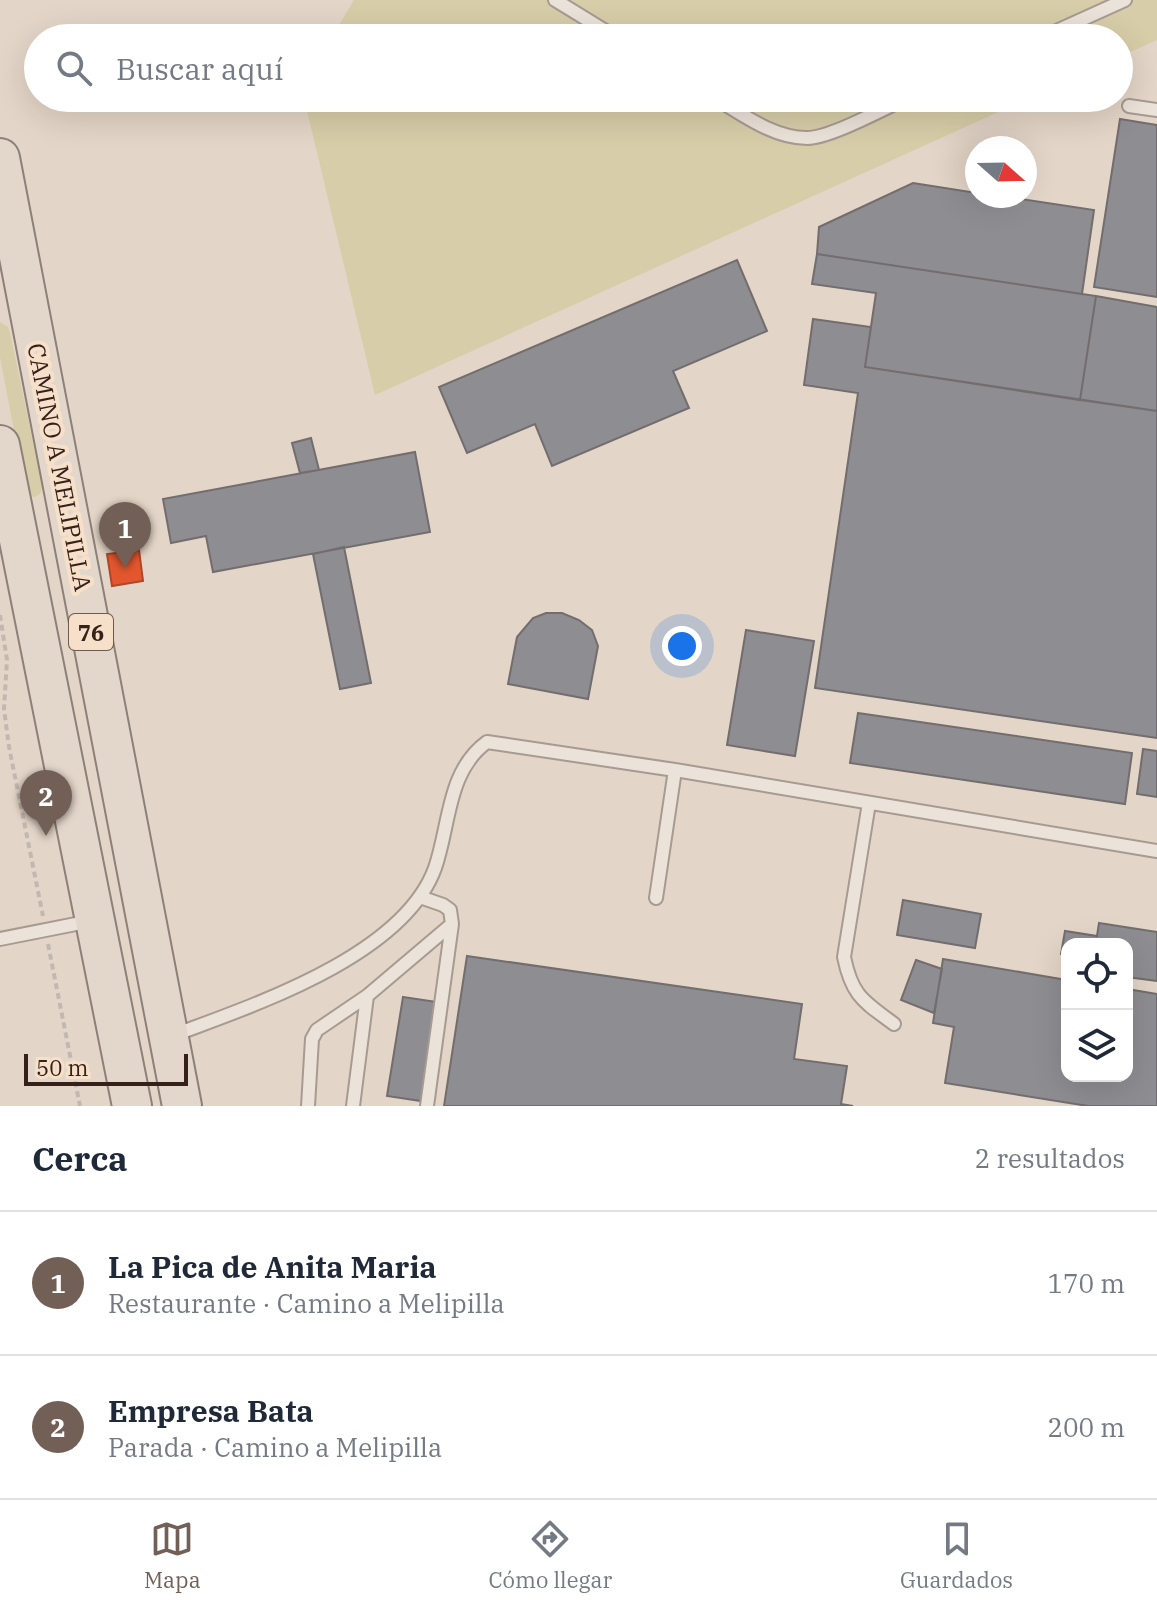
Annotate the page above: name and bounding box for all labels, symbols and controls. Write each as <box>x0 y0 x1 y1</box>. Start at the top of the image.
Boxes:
search box <box>24 24 1133 112</box>
icon: search <box>52 46 96 90</box>
text: Buscar aquí <box>116 49 283 88</box>
north arrow <box>965 136 1037 208</box>
street label: CAMINO A MELIPILLA <box>20 340 100 594</box>
pin: 1 <box>99 502 151 568</box>
road number: 76 <box>69 614 113 650</box>
your location <box>662 626 702 666</box>
pin: 2 <box>20 770 72 836</box>
map controls <box>1061 938 1133 1082</box>
button: locate <box>1061 938 1133 1010</box>
button: layers <box>1061 1010 1133 1082</box>
scale bar <box>24 1050 188 1086</box>
text: 50 m <box>36 1053 88 1082</box>
text: Cerca <box>32 1136 128 1180</box>
text: 2 resultados <box>975 1141 1125 1175</box>
text: La Pica de Anita Maria <box>108 1247 437 1286</box>
text: 1 <box>50 1266 66 1300</box>
text: 170 m <box>1047 1266 1125 1300</box>
text: Restaurante · Camino a Melipilla <box>108 1286 505 1320</box>
text: Empresa Bata <box>108 1391 314 1430</box>
text: 2 <box>50 1410 66 1444</box>
text: 200 m <box>1047 1410 1125 1444</box>
text: Parada · Camino a Melipilla <box>108 1430 442 1464</box>
tab: Mapa <box>144 1517 201 1594</box>
tab: Cómo llegar <box>489 1517 612 1594</box>
tab: Guardados <box>900 1517 1013 1594</box>

